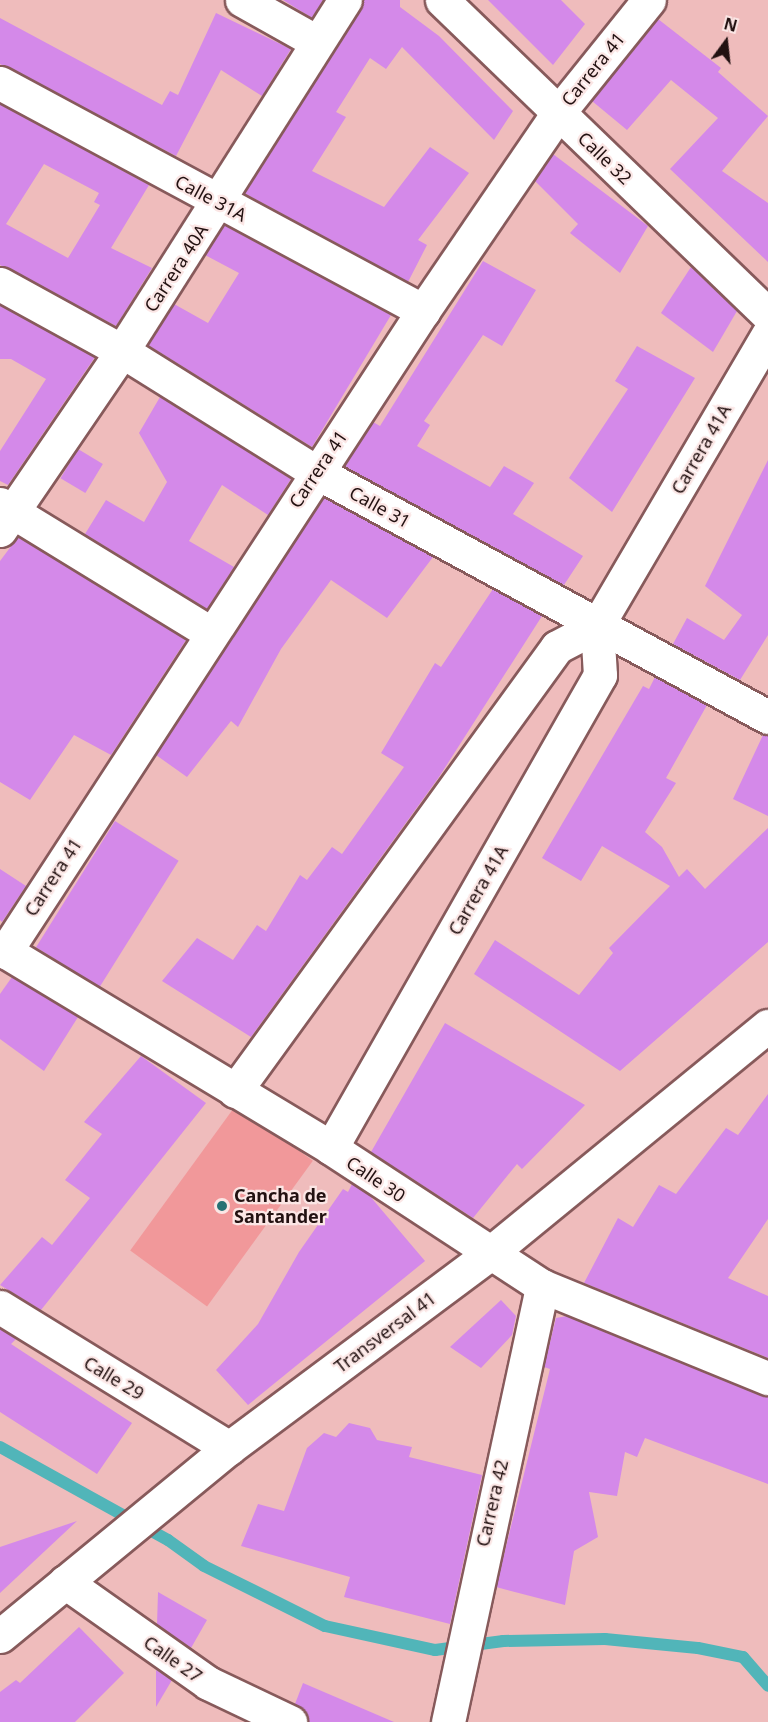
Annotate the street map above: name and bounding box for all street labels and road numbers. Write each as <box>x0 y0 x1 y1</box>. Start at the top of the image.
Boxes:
street label: Carrera 41 <box>557 28 629 110</box>
street label: Calle 32 <box>574 127 636 189</box>
street label: Calle 31A <box>172 170 250 226</box>
street label: Carrera 40A <box>140 220 212 316</box>
street label: Carrera 41A <box>667 400 735 498</box>
street label: Carrera 41 <box>284 426 352 512</box>
street label: Calle 31 <box>346 482 414 532</box>
street label: Carrera 41 <box>20 834 86 920</box>
street label: Carrera 41A <box>444 841 512 939</box>
street label: Calle 30 <box>343 1152 409 1206</box>
street label: Transversal 41 <box>330 1287 440 1377</box>
street label: Calle 29 <box>80 1352 148 1404</box>
street label: Carrera 42 <box>472 1457 512 1549</box>
street label: Calle 27 <box>140 1631 206 1687</box>

